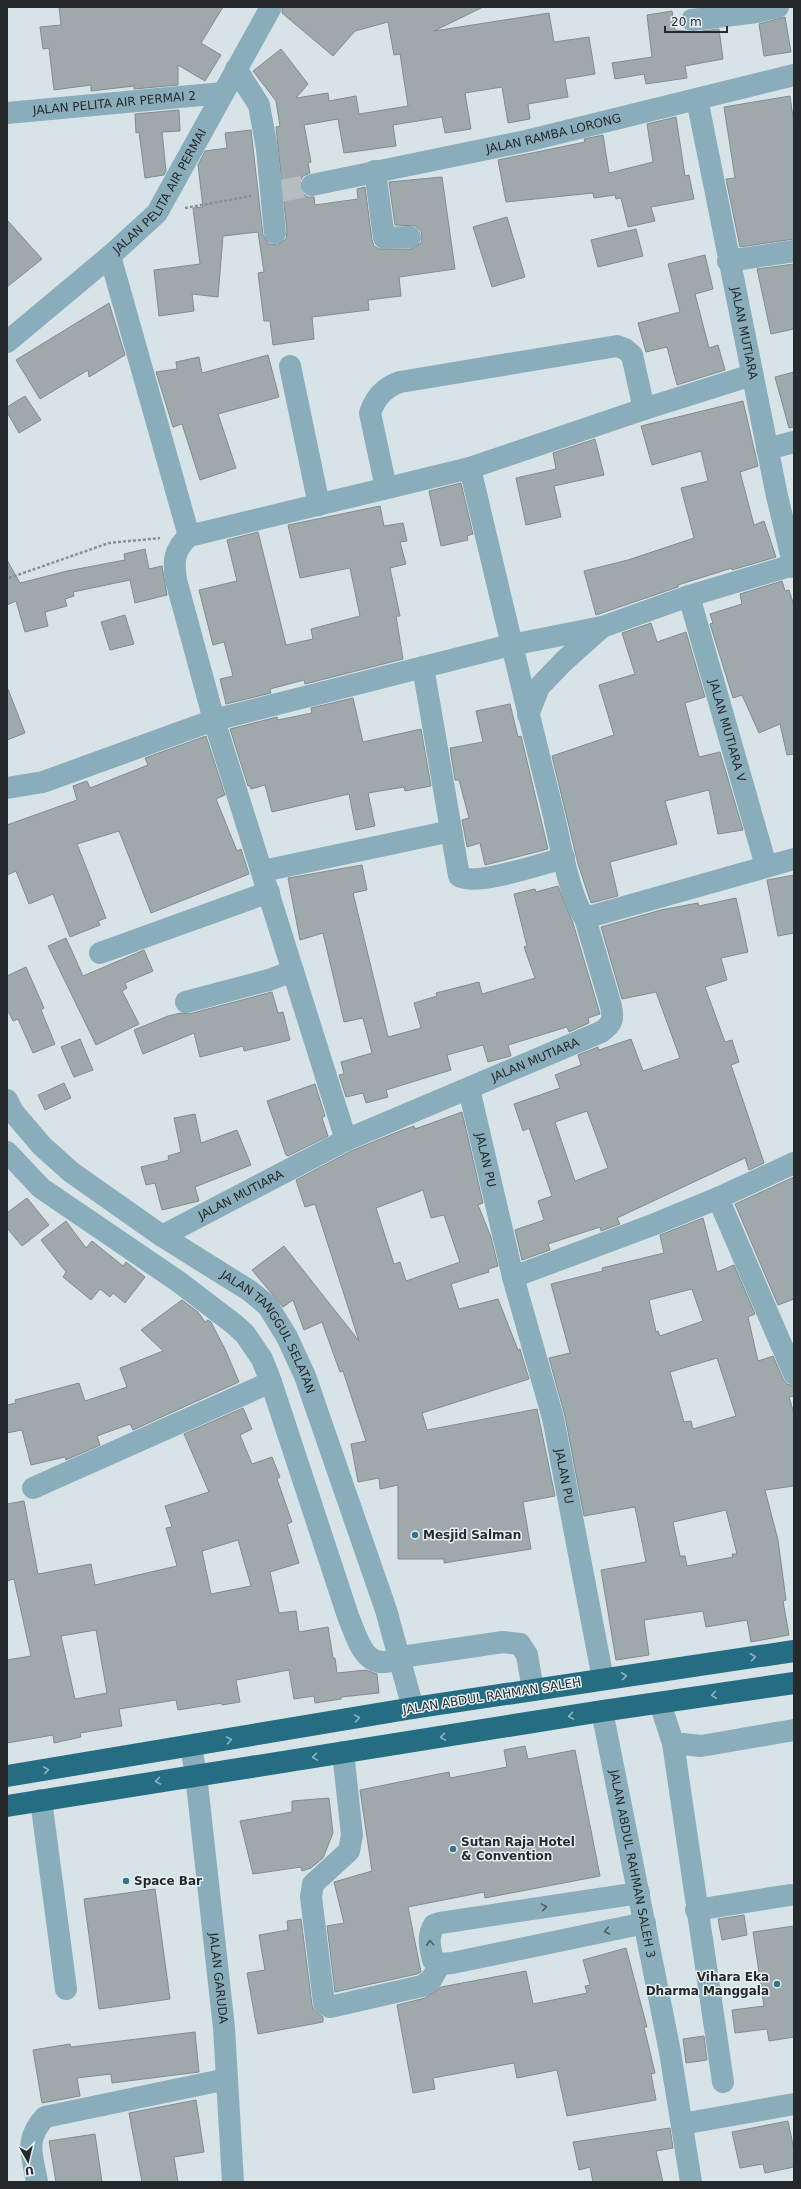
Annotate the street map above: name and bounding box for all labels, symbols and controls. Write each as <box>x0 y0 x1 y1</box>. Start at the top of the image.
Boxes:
scale bar <box>665 8 727 34</box>
text: 20 m <box>671 15 702 29</box>
street label: JALAN PELITA AIR PERMAI 2 <box>31 89 197 118</box>
street label: JALAN RAMBA LORONG <box>484 111 622 156</box>
street label: JALAN PELITA AIR PERMAI <box>109 126 209 257</box>
street label: JALAN MUTIARA <box>728 285 761 381</box>
street label: JALAN MUTIARA V <box>706 677 749 784</box>
street label: JALAN MUTIARA <box>488 1035 582 1085</box>
street label: JALAN PU <box>472 1130 499 1189</box>
street label: JALAN MUTIARA <box>195 1167 286 1223</box>
street label: JALAN TANGGUL SELATAN <box>217 1267 318 1396</box>
street label: JALAN PU <box>552 1447 576 1505</box>
place label: Mesjid Salman <box>423 1528 521 1542</box>
marker: Mesjid Salman <box>410 1530 420 1540</box>
one-way arrow <box>750 1653 756 1662</box>
one-way arrow <box>621 1672 627 1681</box>
street label: JALAN ABDUL RAHMAN SALEH <box>401 1675 582 1717</box>
one-way arrow <box>711 1690 717 1699</box>
one-way arrow <box>568 1711 575 1720</box>
one-way arrow <box>354 1714 361 1723</box>
one-way arrow <box>440 1732 446 1740</box>
one-way arrow <box>226 1736 233 1745</box>
one-way arrow <box>312 1752 318 1761</box>
one-way arrow <box>42 1766 49 1775</box>
street label: JALAN ABDUL RAHMAN SALEH 3 <box>607 1768 658 1959</box>
one-way arrow <box>155 1776 161 1785</box>
place label: Sutan Raja Hotel & Convention <box>461 1835 575 1863</box>
marker: Sutan Raja Hotel & Convention <box>448 1844 458 1854</box>
place label: Space Bar <box>134 1874 202 1888</box>
marker: Space Bar <box>121 1876 131 1886</box>
one-way arrow <box>541 1903 547 1912</box>
one-way arrow <box>604 1926 610 1934</box>
street label: JALAN GARUDA <box>206 1931 231 2025</box>
one-way arrow <box>426 1940 435 1946</box>
place label: Vihara Eka Dharma Manggala <box>646 1970 769 1998</box>
marker: Vihara Eka Dharma Manggala <box>772 1979 782 1989</box>
north arrow <box>8 2141 48 2181</box>
text: U <box>24 2163 35 2177</box>

